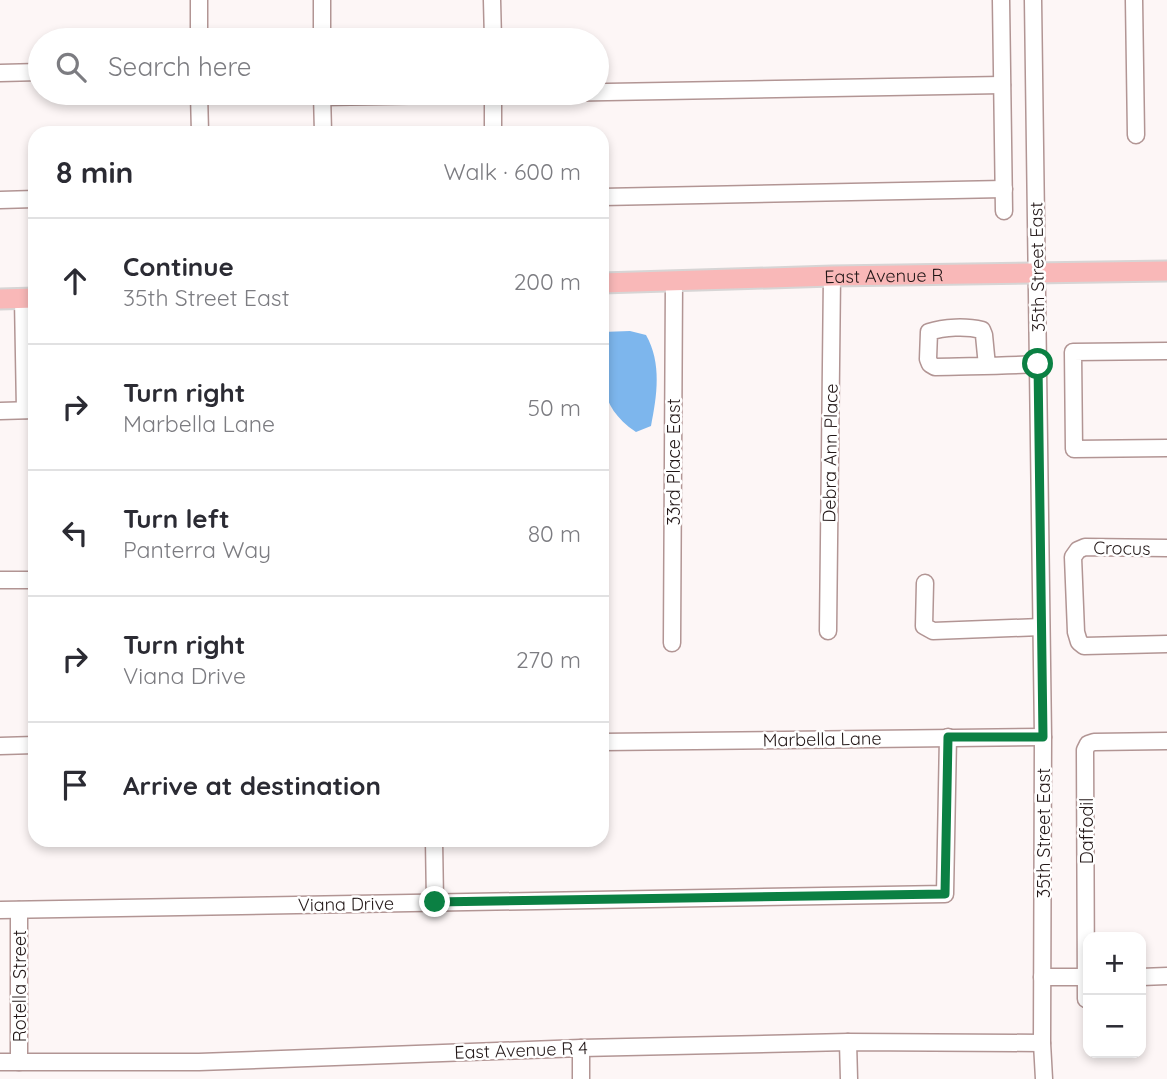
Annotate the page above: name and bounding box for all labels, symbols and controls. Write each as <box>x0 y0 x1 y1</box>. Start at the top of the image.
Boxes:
search box <box>28 28 609 105</box>
icon: search <box>52 48 90 86</box>
text: Search here <box>108 50 252 83</box>
text: 8 min <box>56 153 133 191</box>
text: Walk · 600 m <box>443 157 581 186</box>
street label: 35th Street East <box>1024 202 1050 332</box>
text: Continue <box>123 250 234 283</box>
icon: ahead <box>56 262 94 300</box>
street label: East Avenue R <box>824 263 944 288</box>
text: 200 m <box>514 267 581 296</box>
text: 35th Street East <box>123 283 289 312</box>
route start <box>1022 348 1053 379</box>
text: Turn right <box>123 376 245 409</box>
street label: Debra Ann Place <box>817 383 843 523</box>
icon: right <box>56 388 94 426</box>
text: 50 m <box>528 393 581 422</box>
street label: 33rd Place East <box>662 398 685 526</box>
text: Marbella Lane <box>123 409 275 438</box>
text: Turn left <box>123 502 230 535</box>
icon: left <box>56 514 94 552</box>
text: 80 m <box>528 519 581 548</box>
text: Panterra Way <box>123 535 271 564</box>
street label: Crocus <box>1093 536 1151 560</box>
text: Turn right <box>123 628 245 661</box>
icon: right <box>56 640 94 678</box>
text: 270 m <box>516 645 581 674</box>
text: Viana Drive <box>123 661 246 690</box>
street label: Marbella Lane <box>762 726 882 752</box>
icon: arrive <box>56 766 94 804</box>
street label: 35th Street East <box>1032 768 1055 898</box>
text: Arrive at destination <box>123 769 381 802</box>
street label: Daffodil <box>1075 798 1098 864</box>
route end <box>419 886 450 917</box>
street label: Viana Drive <box>298 892 394 916</box>
street label: Rotella Street <box>8 930 31 1042</box>
map controls <box>1083 932 1146 1058</box>
button: + <box>1083 932 1146 995</box>
button: − <box>1083 995 1146 1058</box>
street label: East Avenue R 4 <box>454 1036 588 1064</box>

